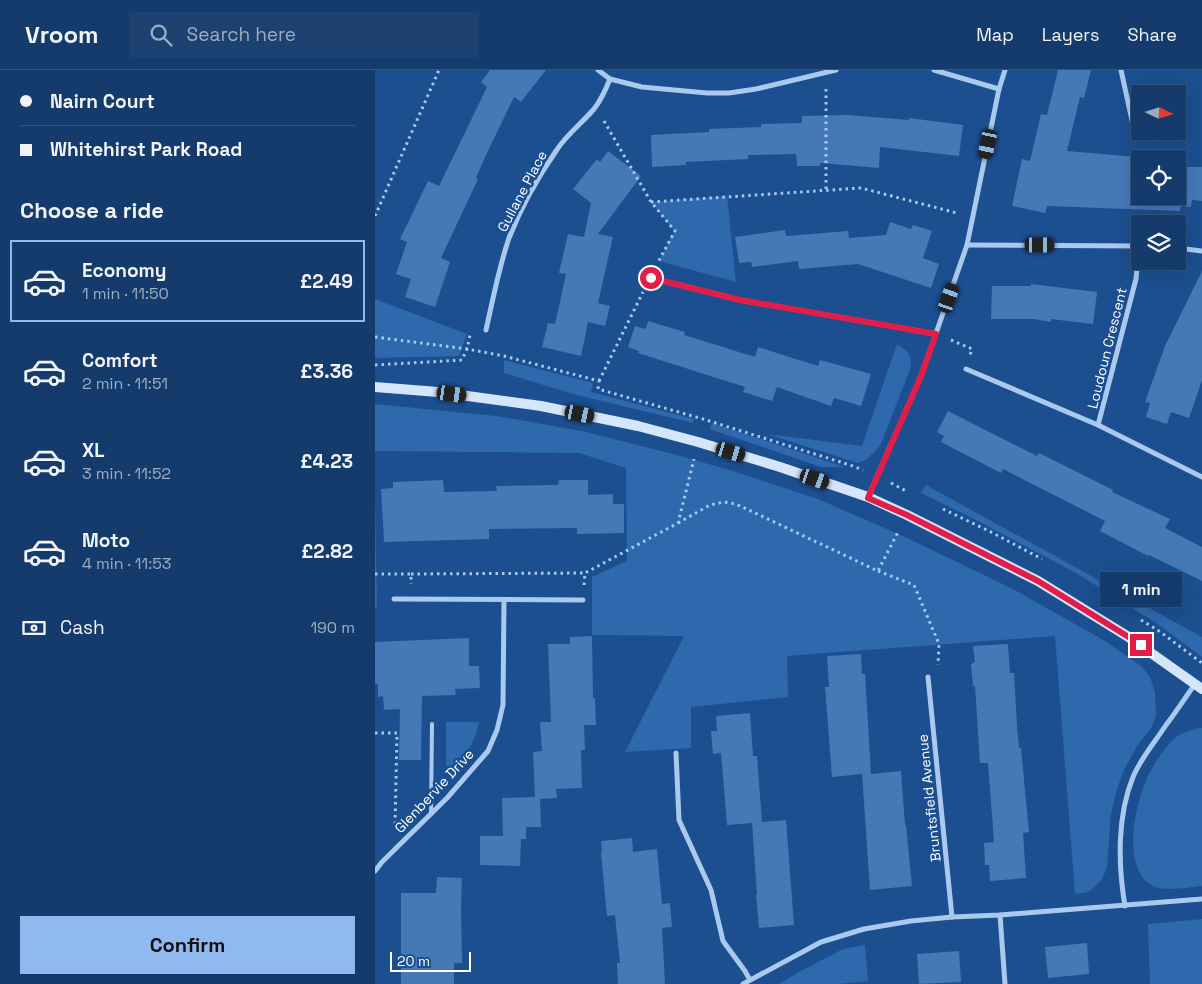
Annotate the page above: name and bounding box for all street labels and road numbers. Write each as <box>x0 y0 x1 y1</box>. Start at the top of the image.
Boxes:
street label: Gullane Place <box>493 147 551 235</box>
street label: Loudoun Crescent <box>1083 285 1131 411</box>
street label: Bruntsfield Avenue <box>913 733 945 863</box>
street label: Glenbervie Drive <box>390 745 478 837</box>

